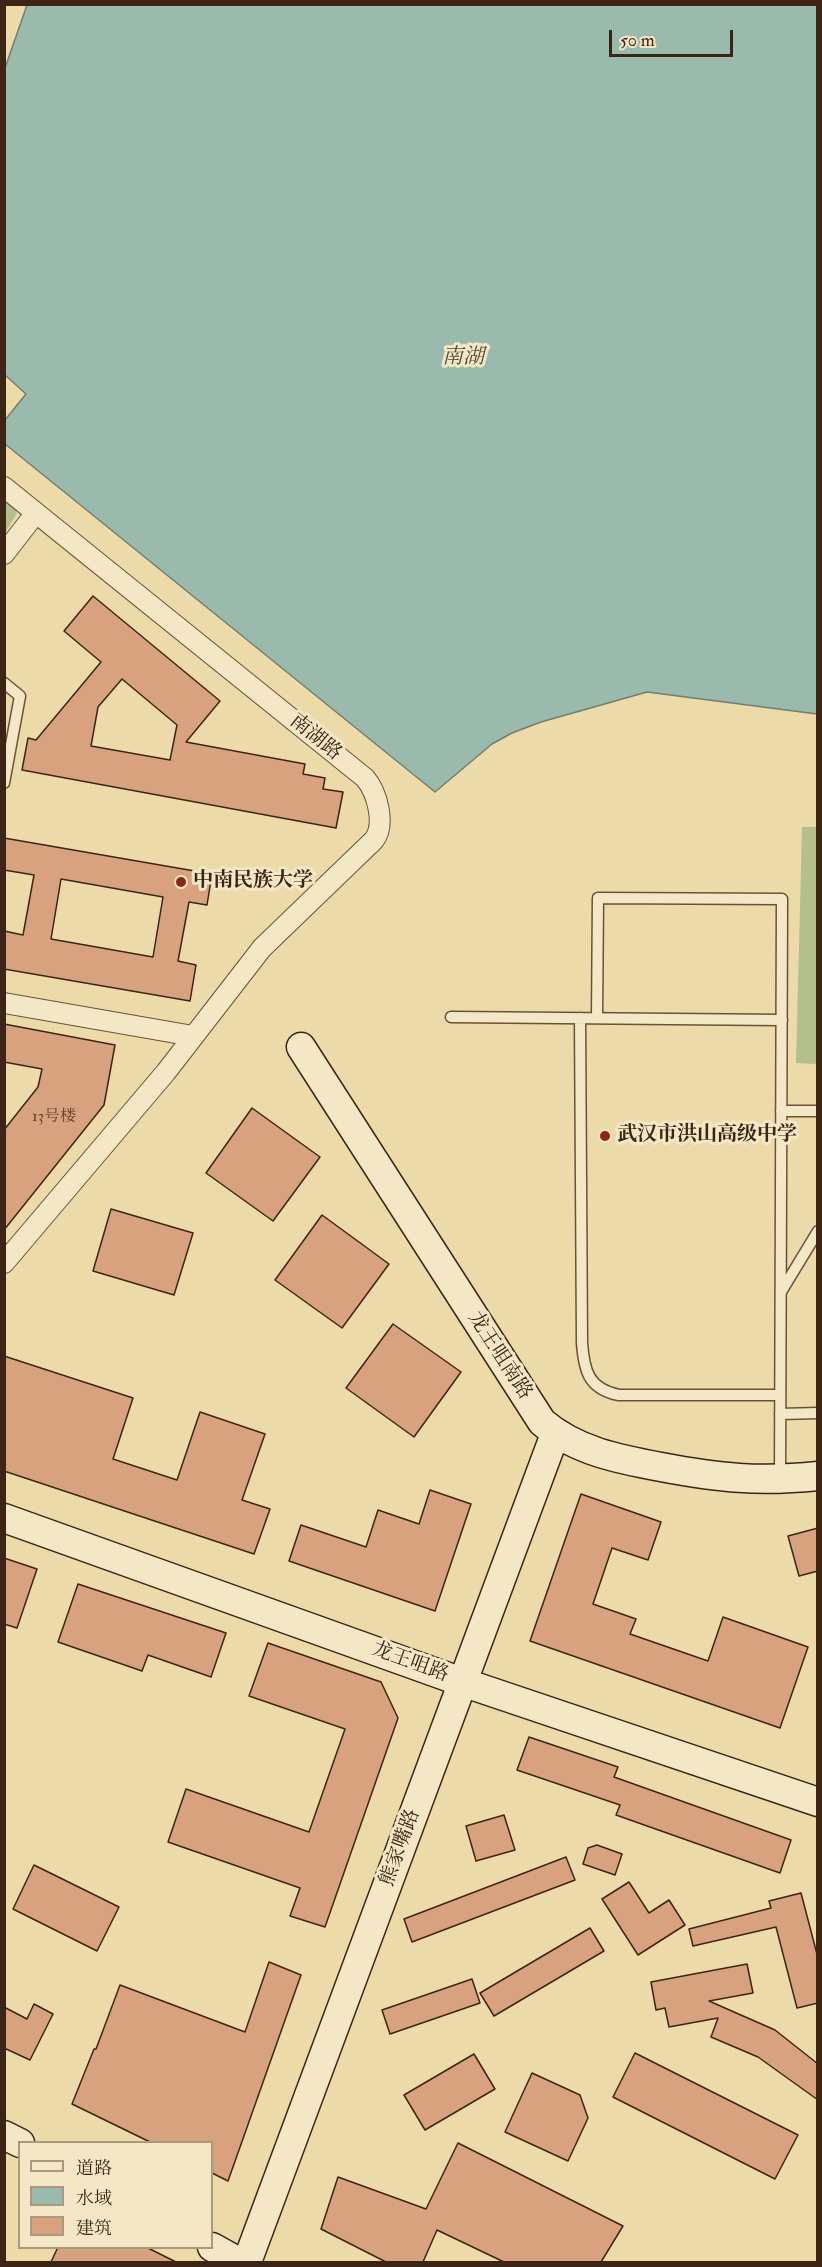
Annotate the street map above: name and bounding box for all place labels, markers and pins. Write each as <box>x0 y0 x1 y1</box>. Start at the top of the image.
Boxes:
place label: 中南民族大学 <box>193 870 313 894</box>
marker: 中南民族大学 <box>174 875 188 889</box>
place label: 武汉市洪山高级中学 <box>617 1124 797 1148</box>
marker: 武汉市洪山高级中学 <box>598 1129 612 1143</box>

